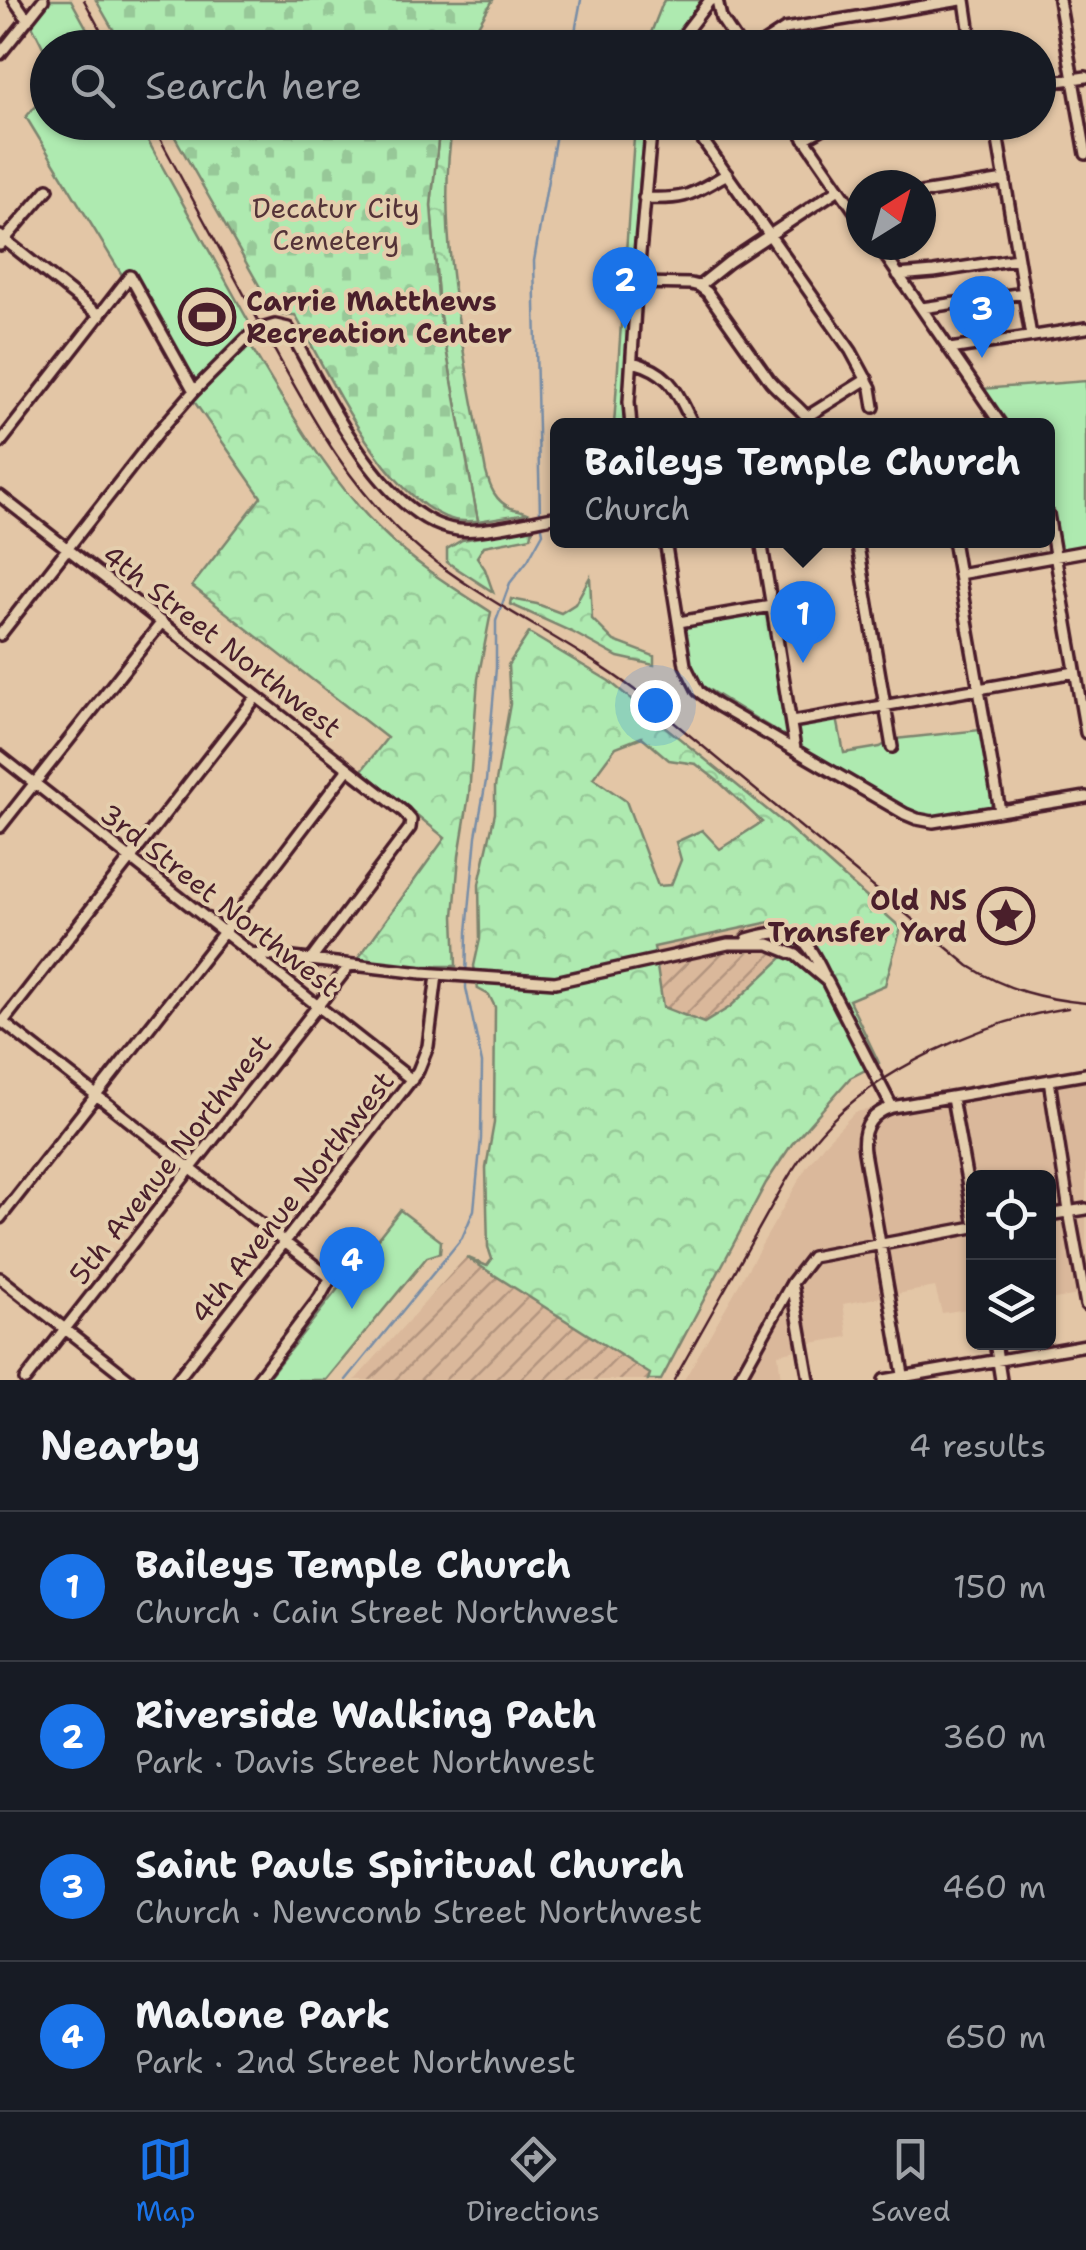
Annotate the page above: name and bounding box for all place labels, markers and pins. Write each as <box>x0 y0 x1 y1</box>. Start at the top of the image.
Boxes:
pin: 2 <box>592 246 658 329</box>
pin: 3 <box>950 276 1014 358</box>
place label: Carrie Matthews Recreation Center <box>246 282 512 352</box>
sports icon: Carrie Matthews Recreation Center <box>177 287 237 347</box>
pin: 1 <box>770 580 836 663</box>
place label: Old NS Transfer Yard <box>768 881 967 951</box>
place icon: Old NS Transfer Yard <box>976 886 1036 946</box>
pin: 4 <box>320 1226 384 1309</box>

